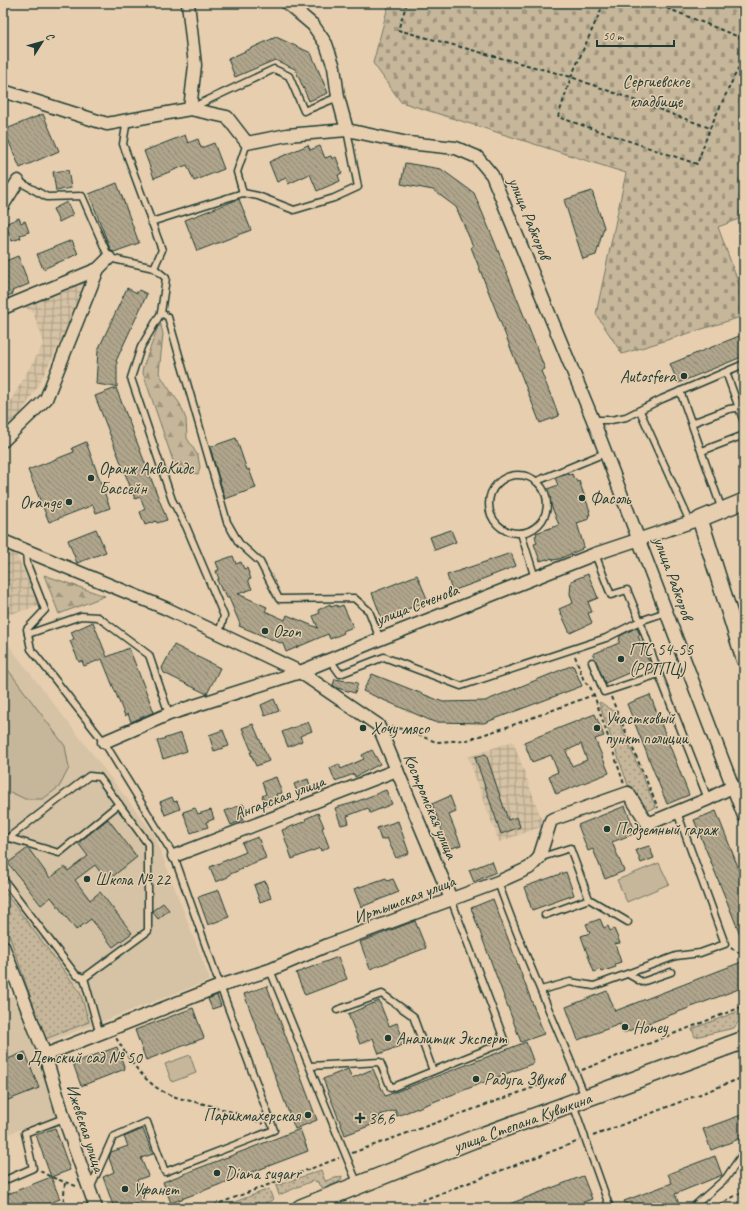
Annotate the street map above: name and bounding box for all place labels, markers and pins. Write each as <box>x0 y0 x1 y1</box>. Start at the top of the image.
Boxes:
place label: Autosfera <box>620 366 678 387</box>
marker: Autosfera <box>679 371 689 381</box>
place label: Оранж АкваКидс Бассейн <box>99 458 195 499</box>
marker: Оранж АкваКидс Бассейн <box>86 473 96 483</box>
place label: Фасоль <box>590 488 632 509</box>
place label: Orange <box>20 492 62 513</box>
marker: Фасоль <box>577 493 587 503</box>
marker: Orange <box>64 497 74 507</box>
place label: Ozon <box>273 621 301 642</box>
marker: Ozon <box>260 626 270 636</box>
place label: ГТС 54-55 (РРТПЦ) <box>629 639 694 680</box>
marker: ГТС 54-55 (РРТПЦ) <box>616 654 626 664</box>
place label: Участковый пункт полиции <box>605 708 689 749</box>
place label: Хочу мясо <box>371 718 430 739</box>
marker: Хочу мясо <box>358 723 368 733</box>
marker: Участковый пункт полиции <box>592 723 602 733</box>
place label: Подземный гараж <box>615 819 719 841</box>
marker: Подземный гараж <box>602 824 612 834</box>
place label: Школа № 22 <box>95 869 171 890</box>
marker: Школа № 22 <box>82 874 92 884</box>
place label: Honey <box>633 1017 669 1038</box>
marker: Honey <box>620 1022 630 1032</box>
place label: Аналитик Эксперт <box>396 1028 507 1049</box>
marker: Аналитик Эксперт <box>383 1033 393 1043</box>
place label: Детский сад № 50 <box>28 1047 143 1068</box>
marker: Детский сад № 50 <box>15 1052 25 1062</box>
place label: Радуга Звуков <box>484 1069 567 1090</box>
marker: Радуга Звуков <box>471 1074 481 1084</box>
place label: Парикмахерская <box>203 1105 301 1126</box>
place label: 36,6 <box>368 1108 396 1129</box>
marker: Парикмахерская <box>303 1110 313 1120</box>
marker: 36,6 <box>355 1113 365 1123</box>
place label: Diana sugarr <box>225 1163 303 1184</box>
marker: Diana sugarr <box>212 1168 222 1178</box>
place label: Уфанет <box>133 1179 180 1200</box>
marker: Уфанет <box>120 1184 130 1194</box>

